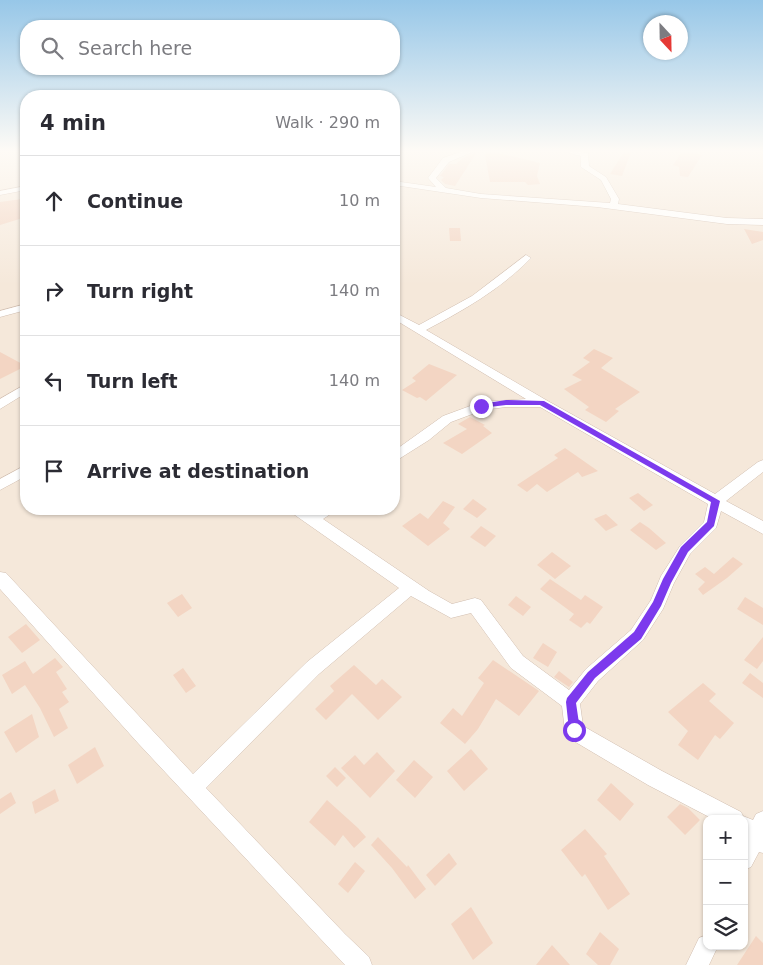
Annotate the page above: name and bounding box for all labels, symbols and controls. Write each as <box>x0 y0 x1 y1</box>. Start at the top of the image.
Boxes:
north arrow <box>643 15 688 60</box>
search box <box>20 20 400 75</box>
icon: search <box>38 34 66 62</box>
text: Search here <box>78 37 192 59</box>
text: 4 min <box>40 111 106 135</box>
text: Walk · 290 m <box>275 113 380 132</box>
icon: ahead <box>40 187 68 215</box>
text: Continue <box>87 190 183 212</box>
text: 10 m <box>339 191 380 210</box>
icon: right <box>40 277 68 305</box>
text: Turn right <box>87 280 193 302</box>
text: 140 m <box>329 281 380 300</box>
icon: left <box>40 367 68 395</box>
text: Turn left <box>87 370 178 392</box>
text: 140 m <box>329 371 380 390</box>
route end <box>470 395 493 418</box>
icon: arrive <box>40 457 68 485</box>
text: Arrive at destination <box>87 460 309 482</box>
route start <box>563 719 586 742</box>
map controls <box>703 815 748 950</box>
button: + <box>703 815 748 860</box>
button: − <box>703 860 748 905</box>
button: layers <box>703 905 748 950</box>

